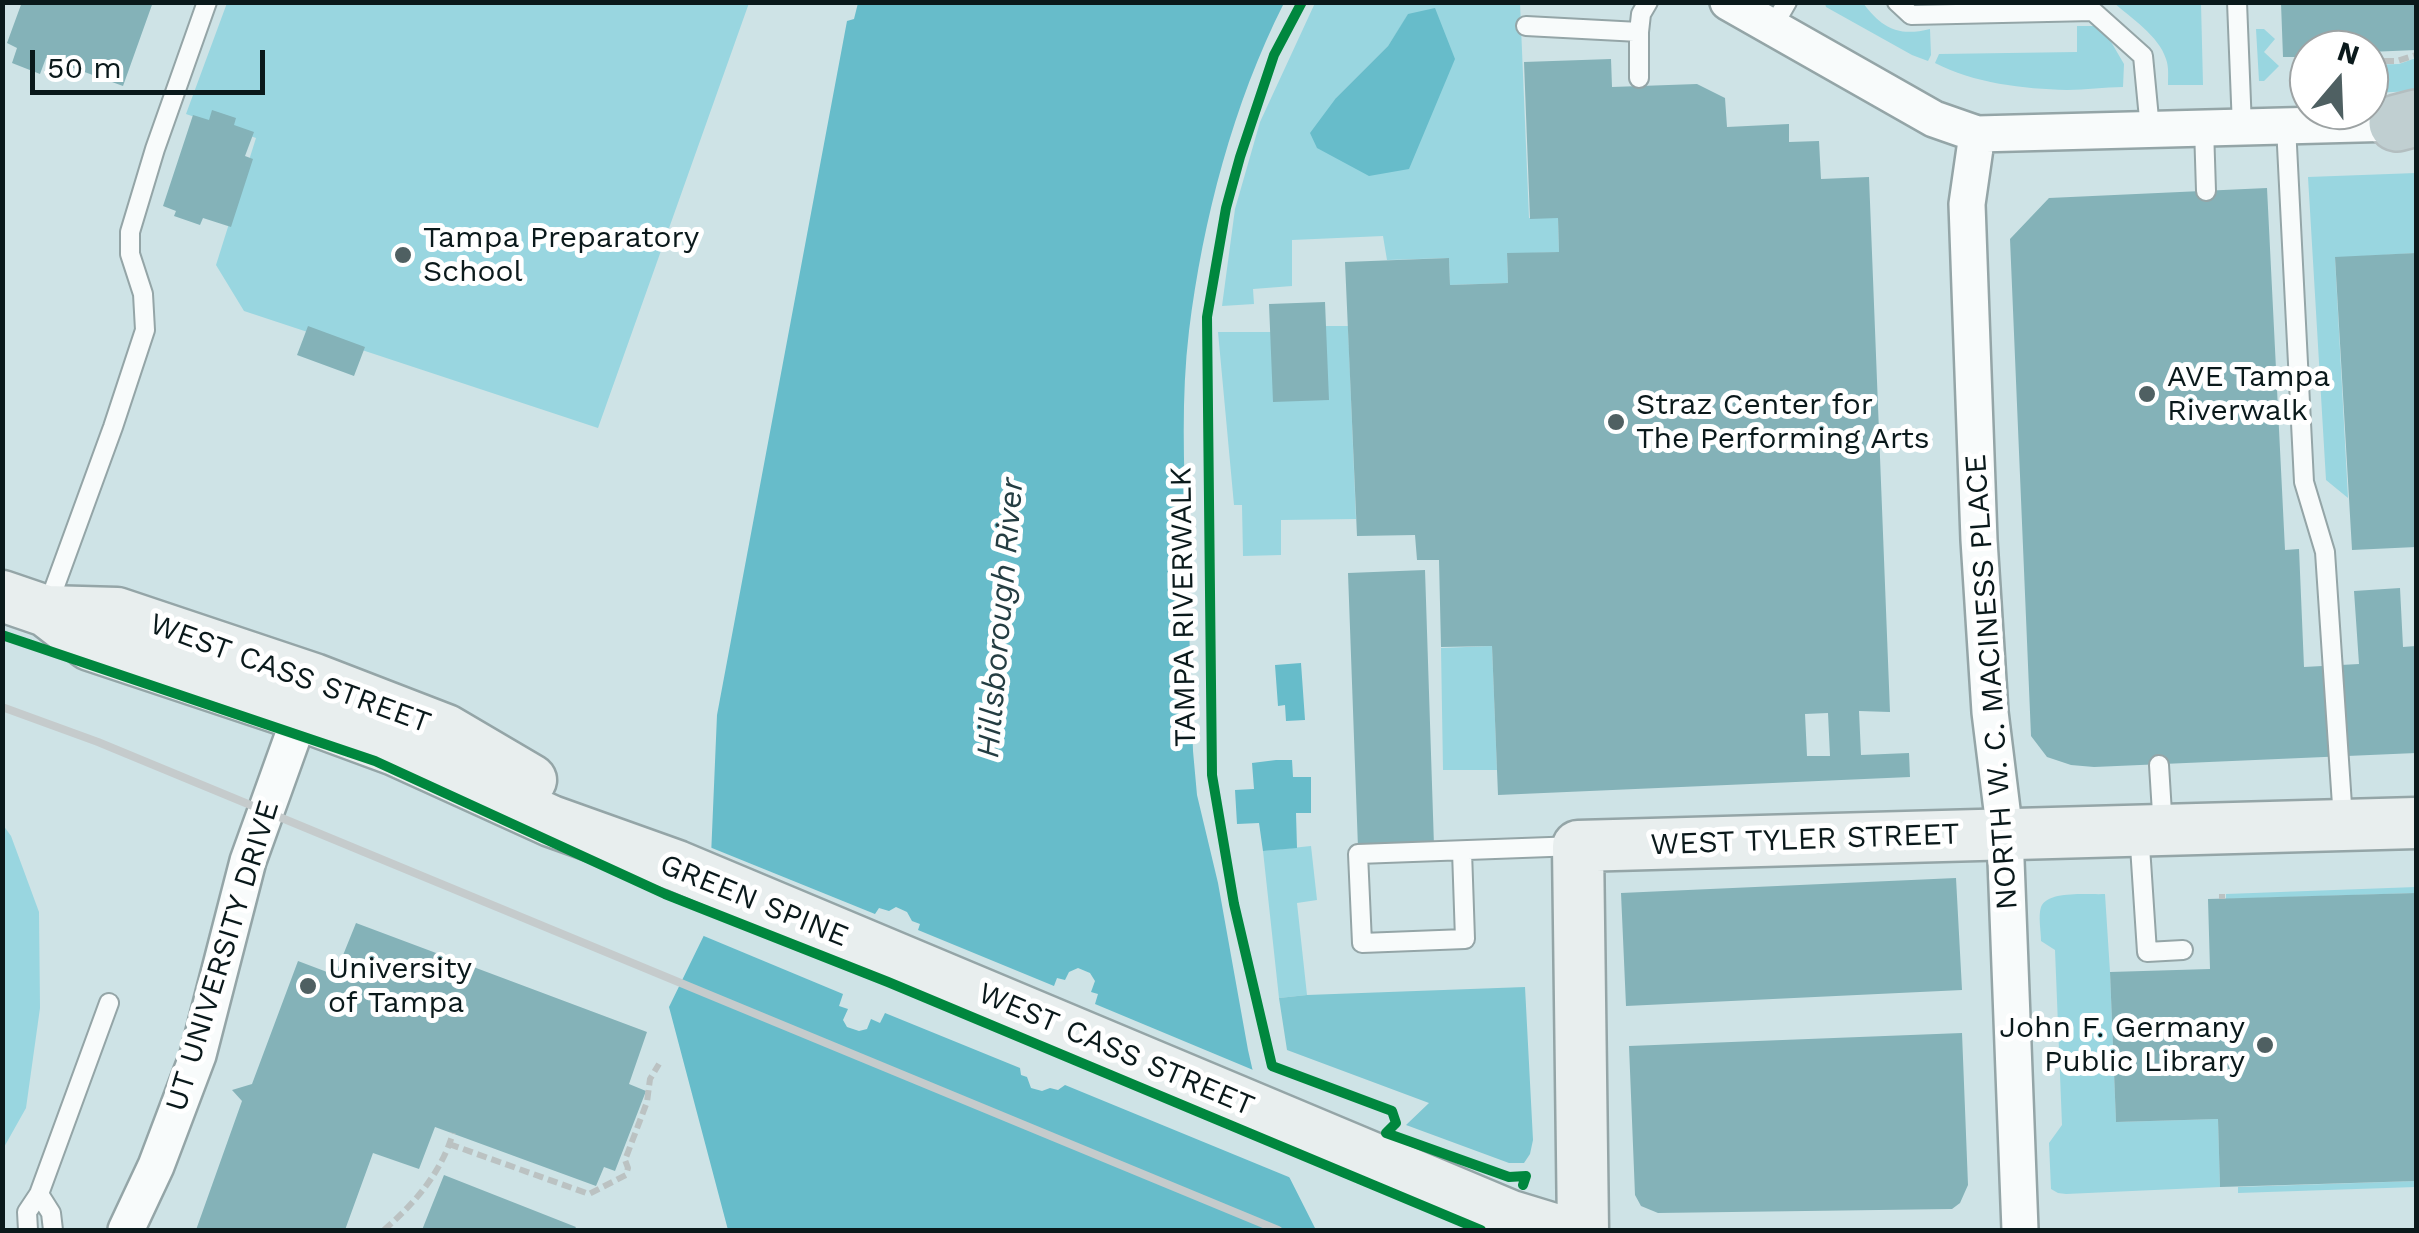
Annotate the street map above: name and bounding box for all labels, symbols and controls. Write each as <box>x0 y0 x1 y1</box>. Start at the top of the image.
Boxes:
scale bar <box>35 30 270 92</box>
north arrow <box>2289 30 2389 130</box>
text: N <box>2333 34 2363 72</box>
text: 50 m <box>47 50 122 85</box>
place label: Tampa Preparatory School <box>423 220 699 290</box>
marker: Tampa Preparatory School <box>392 244 414 266</box>
place label: AVE Tampa Riverwalk <box>2167 359 2330 430</box>
marker: AVE Tampa Riverwalk <box>2136 383 2158 405</box>
place label: Straz Center for The Performing Arts <box>1636 387 1930 458</box>
marker: Straz Center for The Performing Arts <box>1605 411 1627 433</box>
street label: NORTH W. C. MACINESS PLACE <box>1958 453 2026 911</box>
street label: TAMPA RIVERWALK <box>1164 467 1204 747</box>
water label: Hillsborough River <box>970 476 1032 760</box>
street label: WEST CASS STREET <box>145 606 435 742</box>
street label: UT UNIVERSITY DRIVE <box>159 796 287 1116</box>
street label: WEST TYLER STREET <box>1650 817 1960 863</box>
street label: GREEN SPINE <box>655 847 853 955</box>
place label: University of Tampa <box>328 951 472 1022</box>
marker: University of Tampa <box>297 975 319 997</box>
street label: WEST CASS STREET <box>973 976 1259 1124</box>
place label: John F. Germany Public Library <box>1999 1010 2245 1080</box>
marker: John F. Germany Public Library <box>2254 1034 2276 1056</box>

